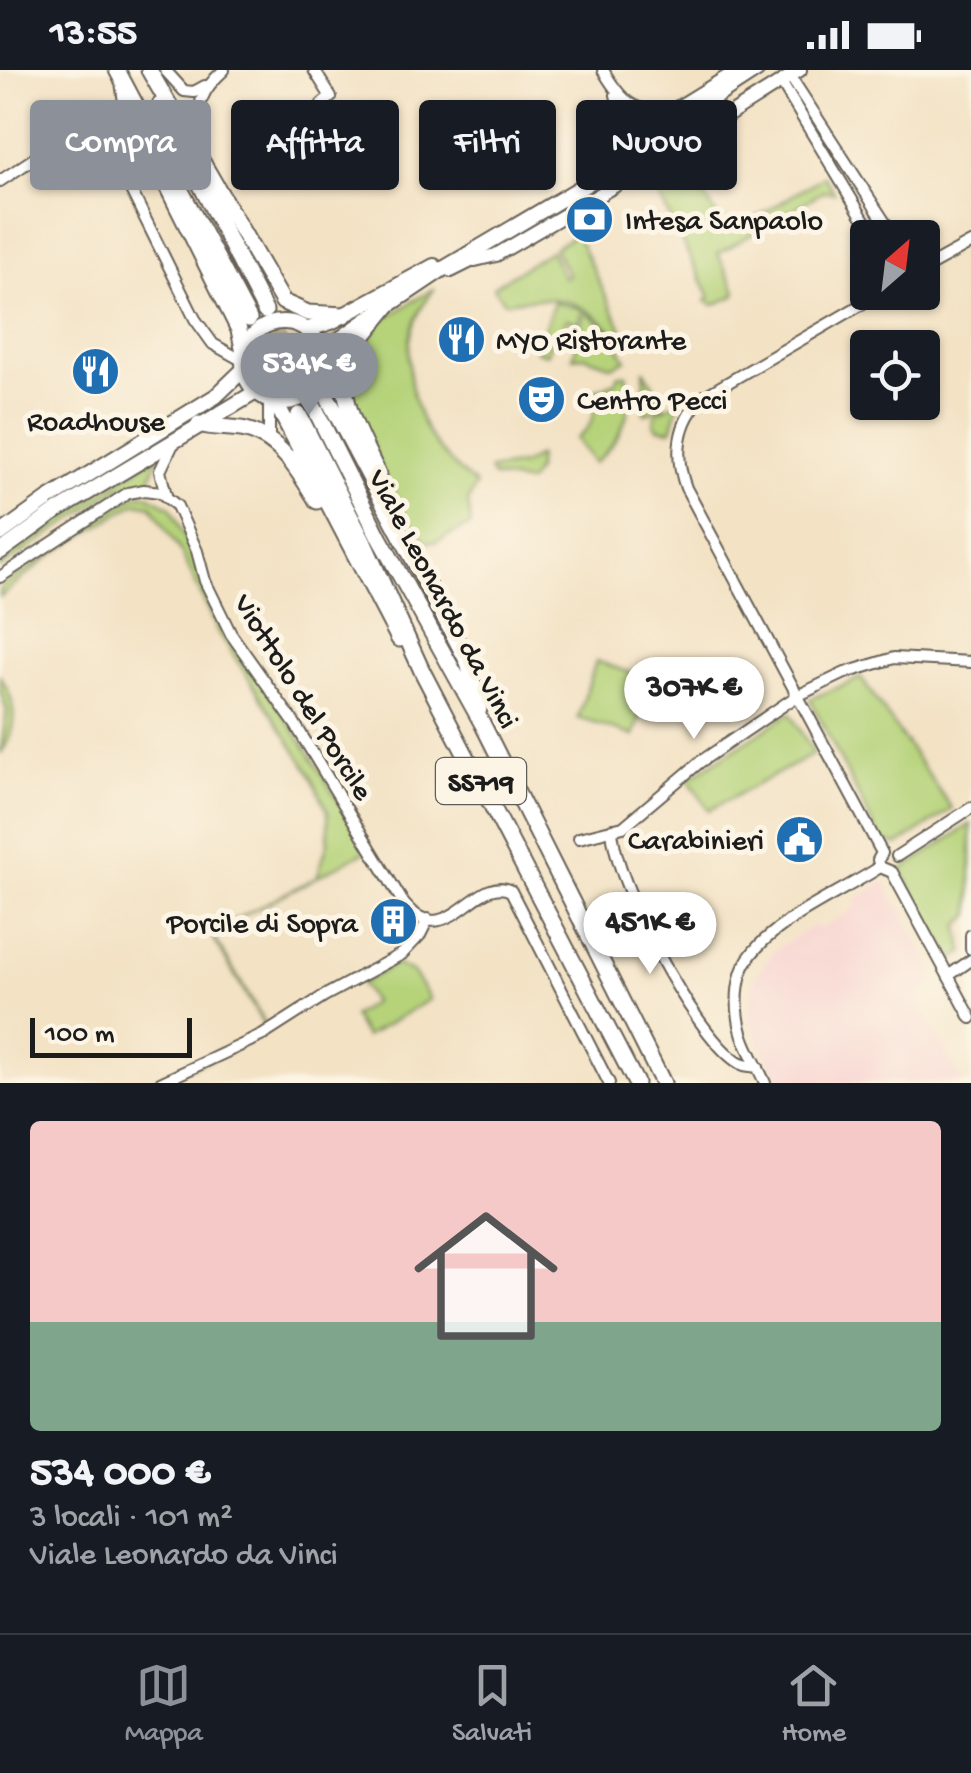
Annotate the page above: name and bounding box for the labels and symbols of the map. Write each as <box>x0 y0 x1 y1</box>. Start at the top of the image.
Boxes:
bank icon: Intesa Sanpaolo <box>564 193 616 245</box>
place label: Intesa Sanpaolo <box>625 206 823 241</box>
north arrow <box>850 220 940 310</box>
restaurant icon: MYO Ristorante <box>435 313 487 365</box>
place label: MYO Ristorante <box>496 326 687 361</box>
pin: 534K € <box>228 333 390 418</box>
restaurant icon: Roadhouse <box>70 345 122 397</box>
theatre icon: Centro Pecci <box>516 373 568 425</box>
place label: Centro Pecci <box>577 386 727 421</box>
place label: Roadhouse <box>27 407 165 442</box>
street label: Viale Leonardo da Vinci <box>357 464 524 736</box>
street label: Viottolo del Porcile <box>223 588 379 808</box>
pin: 307K € <box>613 657 775 742</box>
road number: SS719 <box>436 758 526 804</box>
public building icon: Carabinieri <box>773 813 825 865</box>
place label: Carabinieri <box>628 826 764 861</box>
pin: 451K € <box>569 892 731 977</box>
building icon: Porcile di Sopra <box>367 896 419 948</box>
place label: Porcile di Sopra <box>166 909 359 944</box>
scale bar <box>30 1013 192 1058</box>

